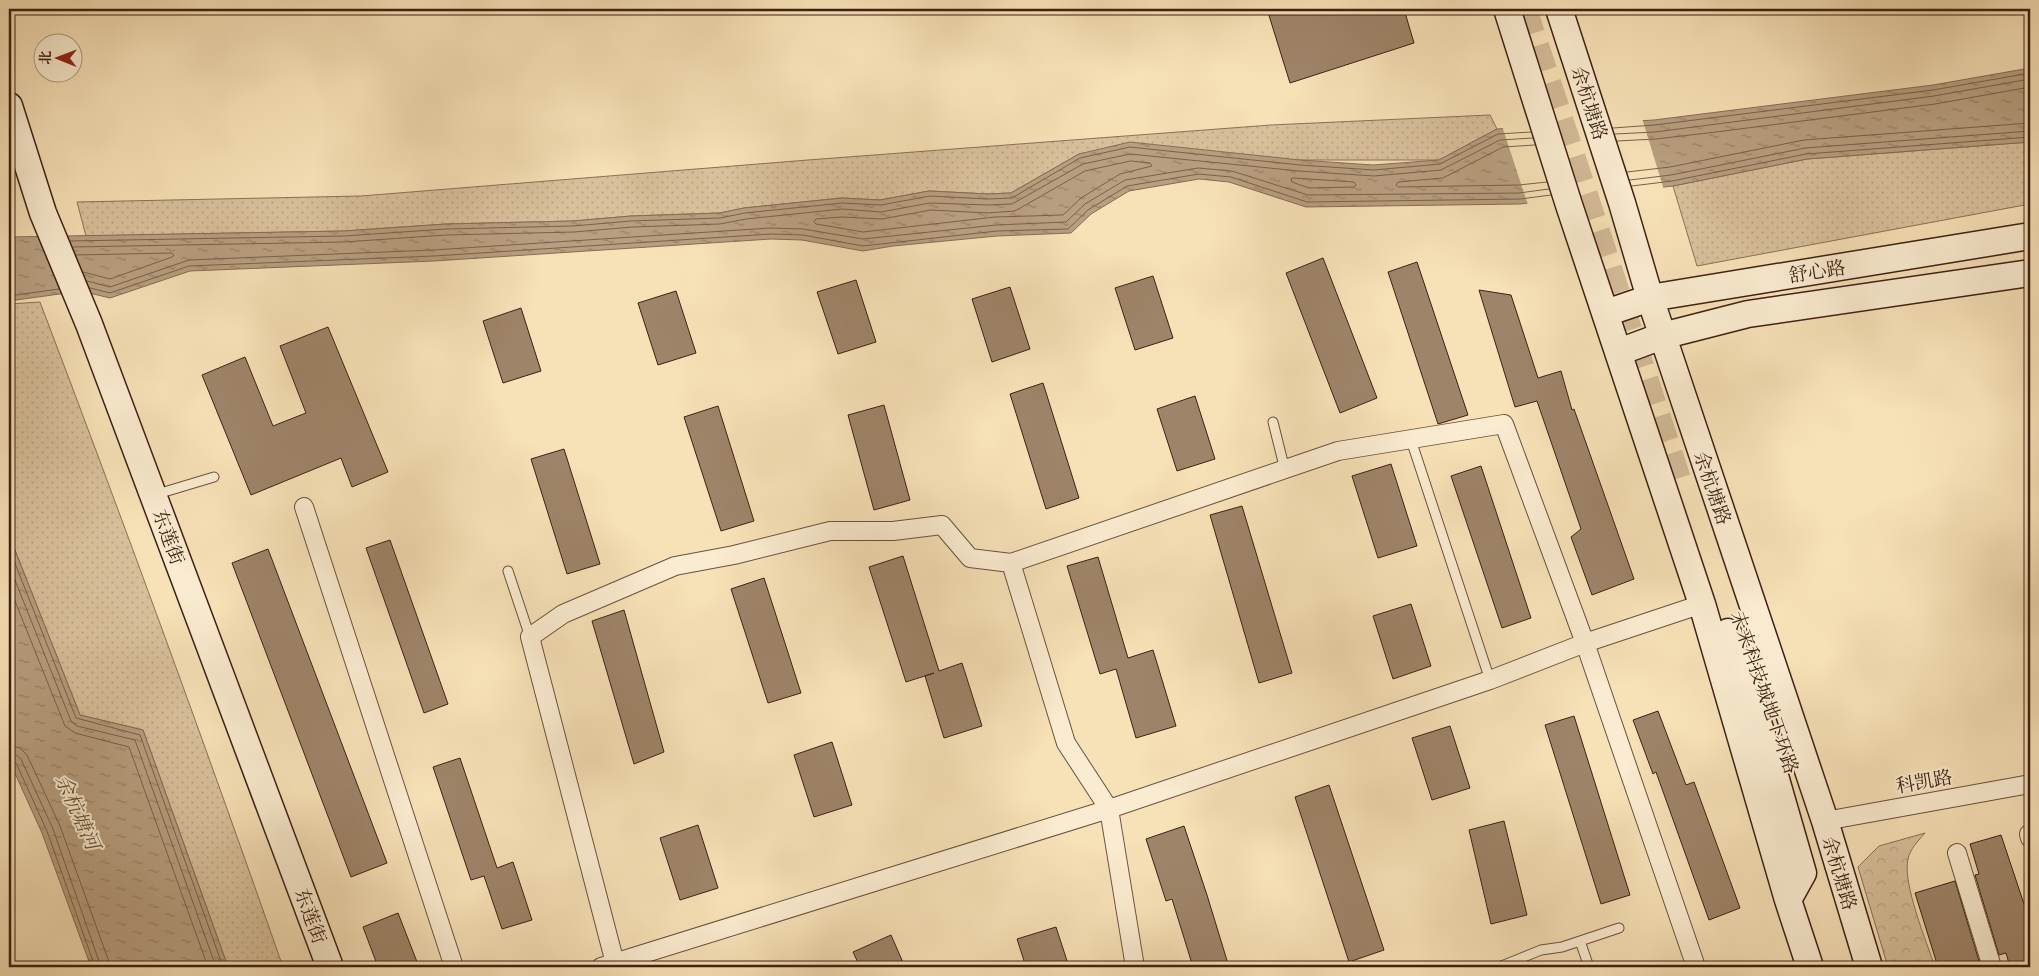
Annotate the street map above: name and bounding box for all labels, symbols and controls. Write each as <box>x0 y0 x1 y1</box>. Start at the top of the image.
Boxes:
north arrow <box>32 32 82 82</box>
text: 北 <box>36 51 54 65</box>
street label: 余杭塘路 <box>1566 63 1613 143</box>
street label: 舒心路 <box>1787 255 1847 288</box>
street label: 余杭塘路 <box>1688 448 1737 528</box>
street label: 东莲街 <box>147 506 190 568</box>
street label: 未来科技城地下环路 <box>1725 607 1804 777</box>
street label: 科凯路 <box>1894 764 1954 799</box>
water label: 余杭塘河 <box>50 770 107 857</box>
street label: 余杭塘路 <box>1816 833 1863 913</box>
street label: 东莲街 <box>289 885 332 947</box>

